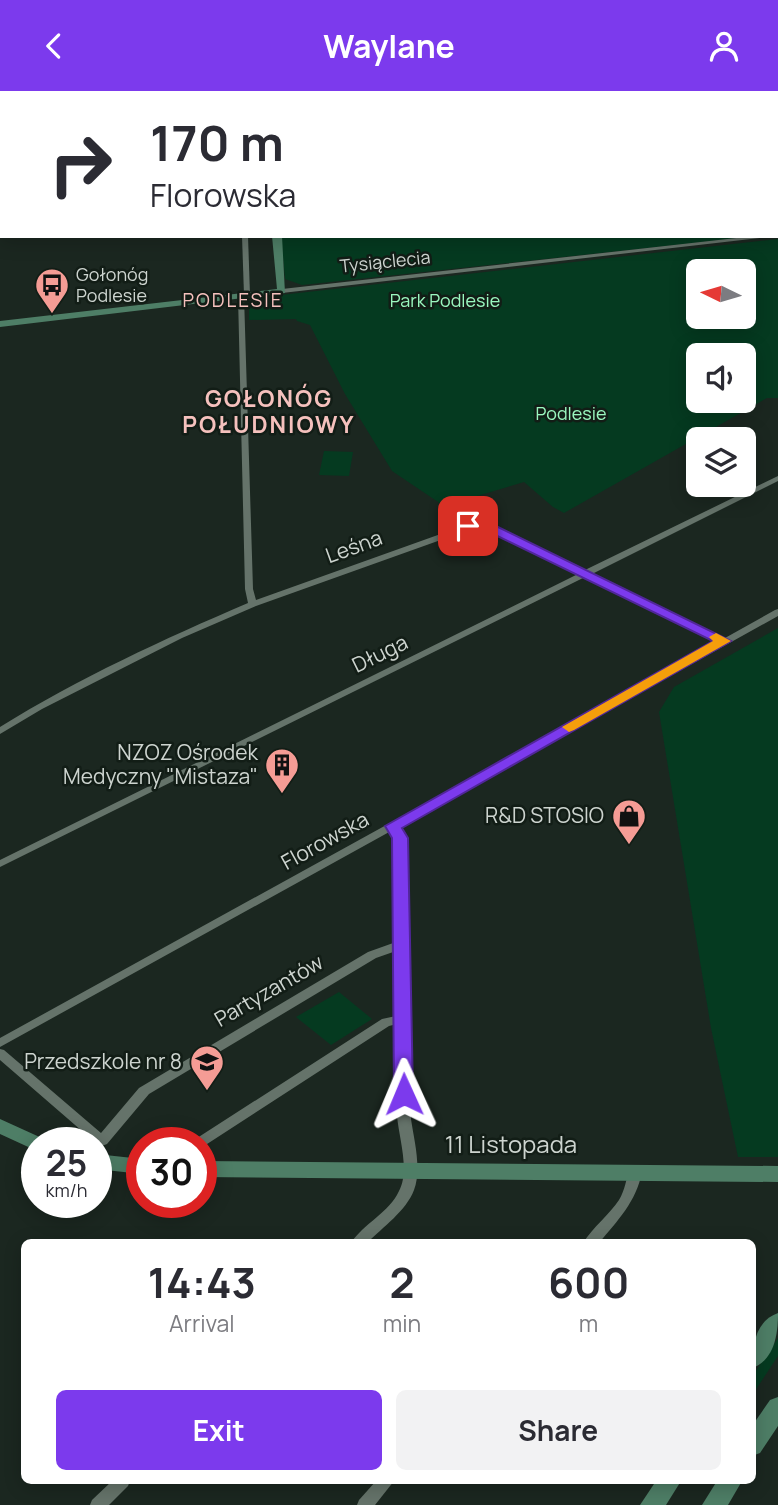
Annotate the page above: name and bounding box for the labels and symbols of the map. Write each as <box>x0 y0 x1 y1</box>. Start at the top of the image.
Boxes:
street label: Tysiąclecia <box>338 244 431 278</box>
north arrow <box>686 259 756 329</box>
place label: Gołonóg Podlesie <box>76 262 148 307</box>
bus stop icon: Gołonóg Podlesie <box>33 266 71 315</box>
district label: PODLESIE <box>183 287 283 313</box>
park label: Park Podlesie <box>390 288 500 312</box>
district label: GOŁONÓG POŁUDNIOWY <box>182 382 356 440</box>
park label: Podlesie <box>535 401 607 425</box>
pin <box>438 496 498 556</box>
street label: Leśna <box>322 523 386 569</box>
street label: Długa <box>347 628 412 679</box>
place label: NZOZ Ośrodek Medyczny "Mistaza" <box>63 738 259 790</box>
building icon: NZOZ Ośrodek Medyczny "Mistaza" <box>263 746 301 795</box>
shop icon: R&D STOSIO <box>610 797 648 846</box>
place label: R&D STOSIO <box>485 801 604 829</box>
street label: Florowska <box>276 805 373 876</box>
street label: Partyzantów <box>209 948 328 1033</box>
school or university icon: Przedszkole nr 8 <box>188 1043 226 1092</box>
place label: Przedszkole nr 8 <box>24 1047 182 1075</box>
position arrow <box>367 1057 441 1131</box>
speed limit sign: 30 <box>126 1127 217 1218</box>
street label: 11 Listopada <box>445 1127 577 1160</box>

